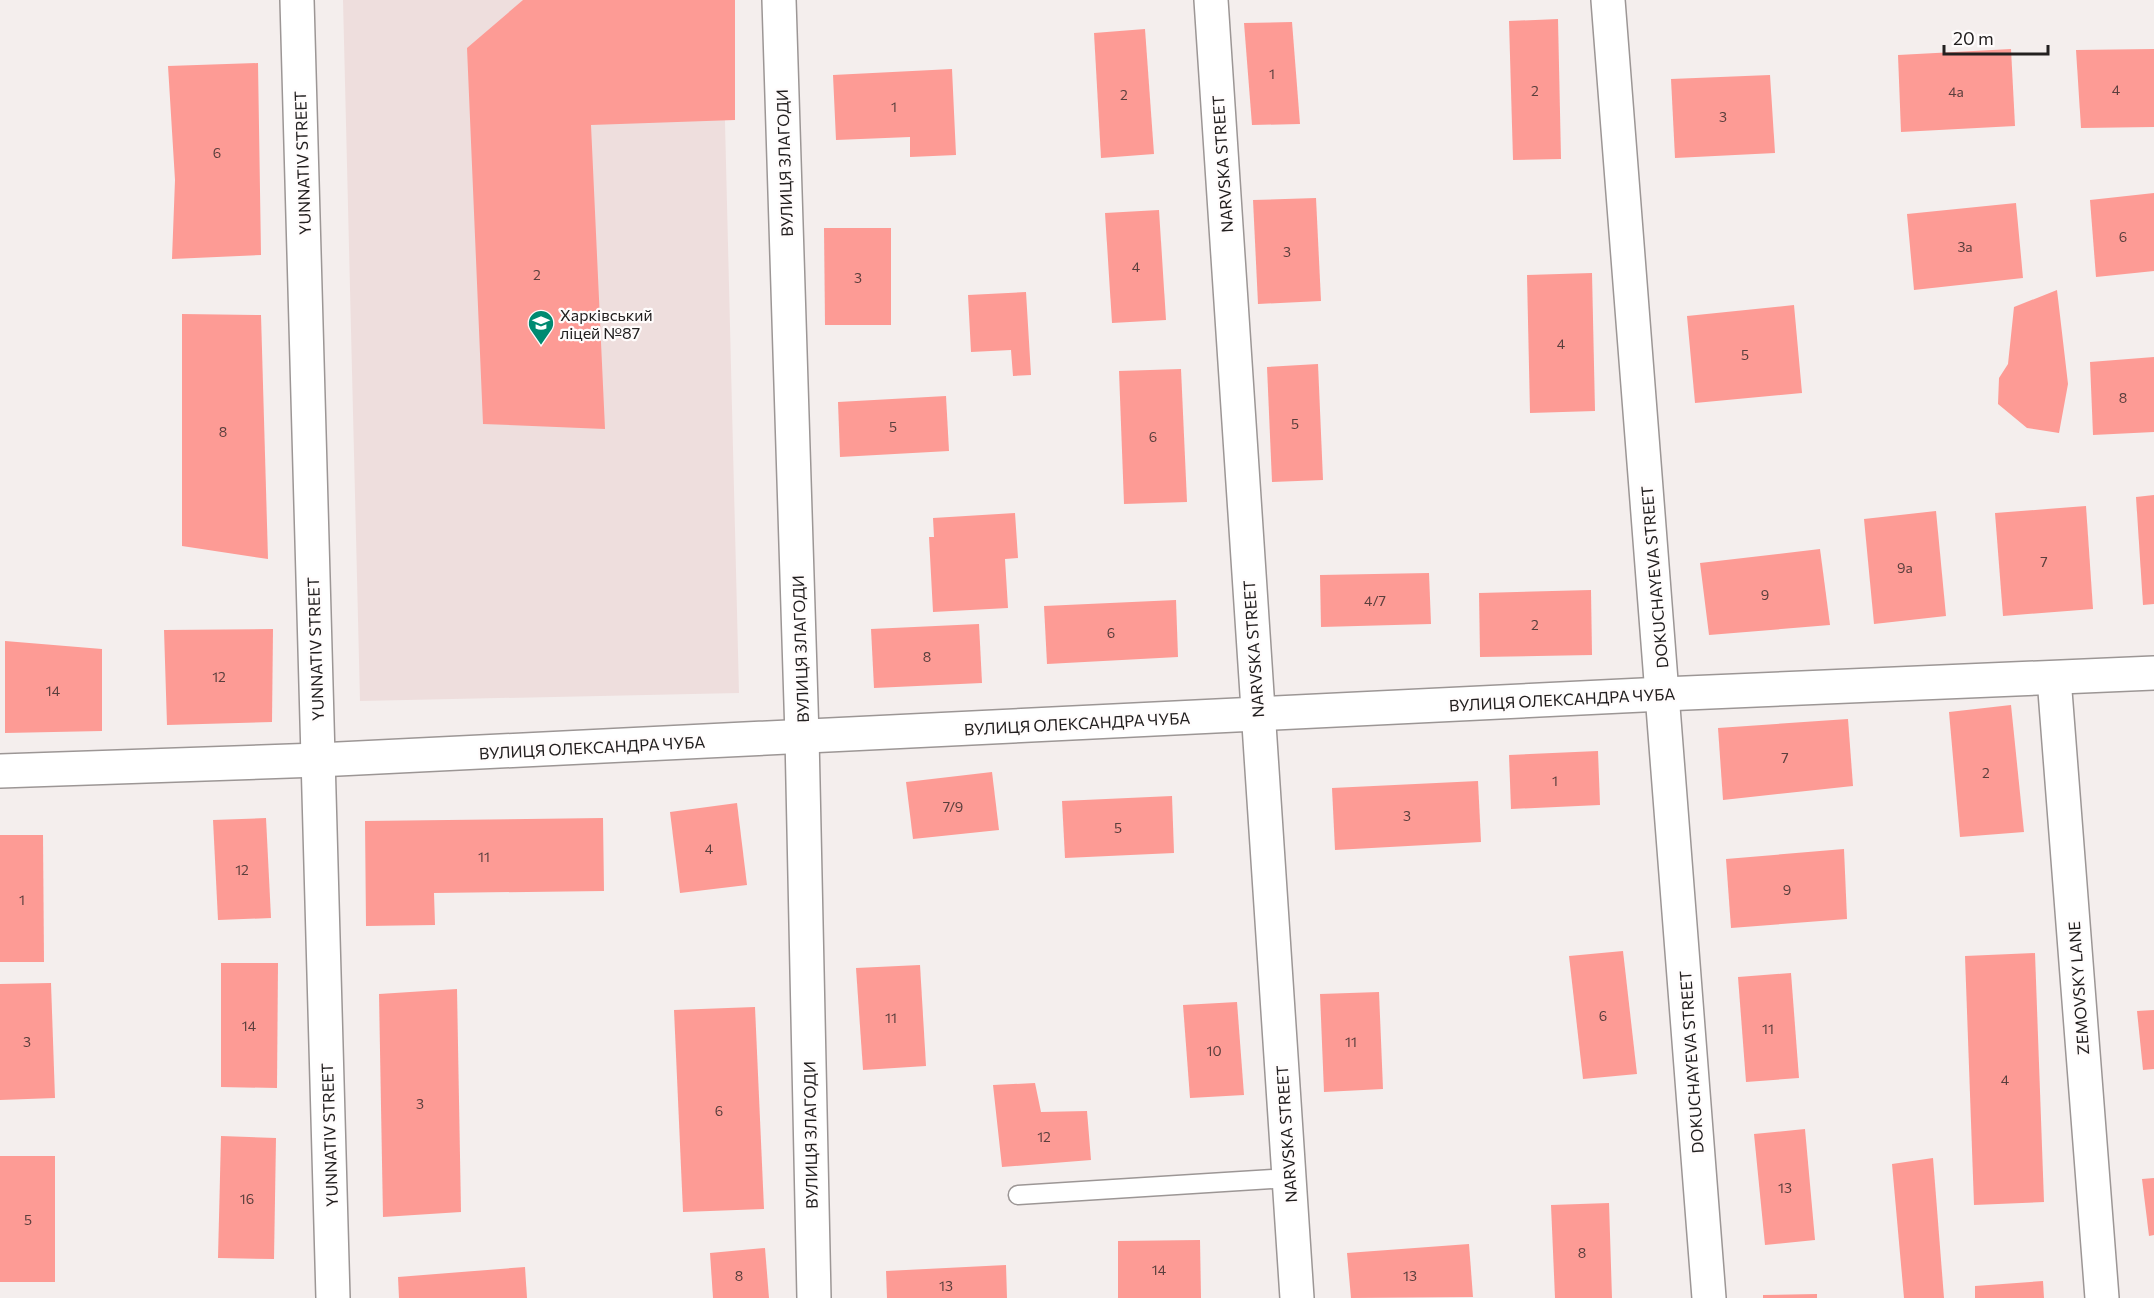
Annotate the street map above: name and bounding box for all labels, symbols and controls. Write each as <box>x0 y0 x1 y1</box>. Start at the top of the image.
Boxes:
scale bar <box>1944 18 2048 56</box>
text: 20 m <box>1953 27 1994 49</box>
house number: 1 <box>1269 65 1275 82</box>
house number: 4 <box>2112 81 2121 98</box>
house number: 2 <box>1531 82 1539 99</box>
house number: 4а <box>1948 83 1964 100</box>
house number: 2 <box>1120 86 1128 103</box>
street label: ВУЛИЦЯ ЗЛАГОДИ <box>772 89 796 237</box>
street label: YUNNATIV STREET <box>290 91 314 235</box>
street label: NARVSKA STREET <box>1208 95 1236 233</box>
house number: 1 <box>891 98 897 115</box>
house number: 3 <box>1719 108 1727 125</box>
house number: 6 <box>213 144 221 161</box>
house number: 6 <box>2119 228 2127 245</box>
house number: 3а <box>1957 238 1973 255</box>
house number: 3 <box>1283 243 1291 260</box>
house number: 4 <box>1132 258 1141 275</box>
house number: 2 <box>533 266 541 283</box>
house number: 3 <box>854 269 862 286</box>
place label: Харківський ліцей №87 <box>560 305 653 342</box>
school or university icon: Харківський ліцей №87 <box>526 308 556 346</box>
house number: 4 <box>1557 335 1566 352</box>
house number: 5 <box>1741 346 1749 363</box>
house number: 8 <box>2119 389 2127 406</box>
house number: 5 <box>1291 415 1299 432</box>
house number: 5 <box>889 418 897 435</box>
house number: 8 <box>219 423 227 440</box>
house number: 6 <box>1149 428 1157 445</box>
street label: DOKUCHAYEVA STREET <box>1637 485 1671 669</box>
house number: 7 <box>2040 553 2048 570</box>
house number: 9а <box>1897 559 1913 576</box>
street label: ВУЛИЦЯ ЗЛАГОДИ <box>788 575 812 723</box>
street label: YUNNATIV STREET <box>303 577 327 721</box>
street label: NARVSKA STREET <box>1239 580 1267 718</box>
house number: 9 <box>1761 586 1769 603</box>
house number: 4/7 <box>1364 592 1386 609</box>
house number: 2 <box>1531 616 1539 633</box>
house number: 6 <box>1107 624 1115 641</box>
house number: 8 <box>923 648 931 665</box>
house number: 12 <box>212 668 226 685</box>
house number: 14 <box>46 682 61 699</box>
street label: ВУЛИЦЯ ОЛЕКСАНДРА ЧУБА <box>1448 684 1676 714</box>
street label: ВУЛИЦЯ ОЛЕКСАНДРА ЧУБА <box>963 708 1191 738</box>
street label: ВУЛИЦЯ ОЛЕКСАНДРА ЧУБА <box>478 732 706 762</box>
house number: 7 <box>1781 749 1789 766</box>
house number: 2 <box>1982 764 1990 781</box>
house number: 1 <box>1552 772 1558 789</box>
house number: 7/9 <box>943 798 963 815</box>
house number: 3 <box>1403 807 1411 824</box>
house number: 5 <box>1114 819 1122 836</box>
house number: 4 <box>705 840 714 857</box>
house number: 11 <box>478 848 490 865</box>
house number: 12 <box>235 861 249 878</box>
house number: 9 <box>1783 881 1791 898</box>
house number: 1 <box>19 891 25 908</box>
street label: ZEMOVSKY LANE <box>2064 920 2092 1056</box>
street label: DOKUCHAYEVA STREET <box>1675 970 1707 1154</box>
house number: 6 <box>1599 1007 1607 1024</box>
house number: 11 <box>885 1009 897 1026</box>
house number: 14 <box>242 1017 257 1034</box>
house number: 11 <box>1762 1020 1774 1037</box>
house number: 3 <box>23 1033 31 1050</box>
house number: 11 <box>1345 1033 1357 1050</box>
house number: 10 <box>1206 1042 1222 1059</box>
street label: ВУЛИЦЯ ЗЛАГОДИ <box>799 1061 821 1209</box>
street label: YUNNATIV STREET <box>317 1063 341 1207</box>
street label: NARVSKA STREET <box>1272 1065 1300 1203</box>
house number: 4 <box>2001 1071 2010 1088</box>
house number: 3 <box>416 1095 424 1112</box>
house number: 6 <box>715 1102 723 1119</box>
house number: 12 <box>1037 1128 1051 1145</box>
house number: 13 <box>1778 1179 1792 1196</box>
house number: 16 <box>240 1190 254 1207</box>
house number: 5 <box>24 1211 32 1228</box>
house number: 8 <box>1578 1244 1586 1261</box>
house number: 14 <box>1152 1261 1167 1278</box>
house number: 8 <box>735 1267 743 1284</box>
house number: 13 <box>1403 1267 1417 1284</box>
house number: 13 <box>939 1277 953 1294</box>

